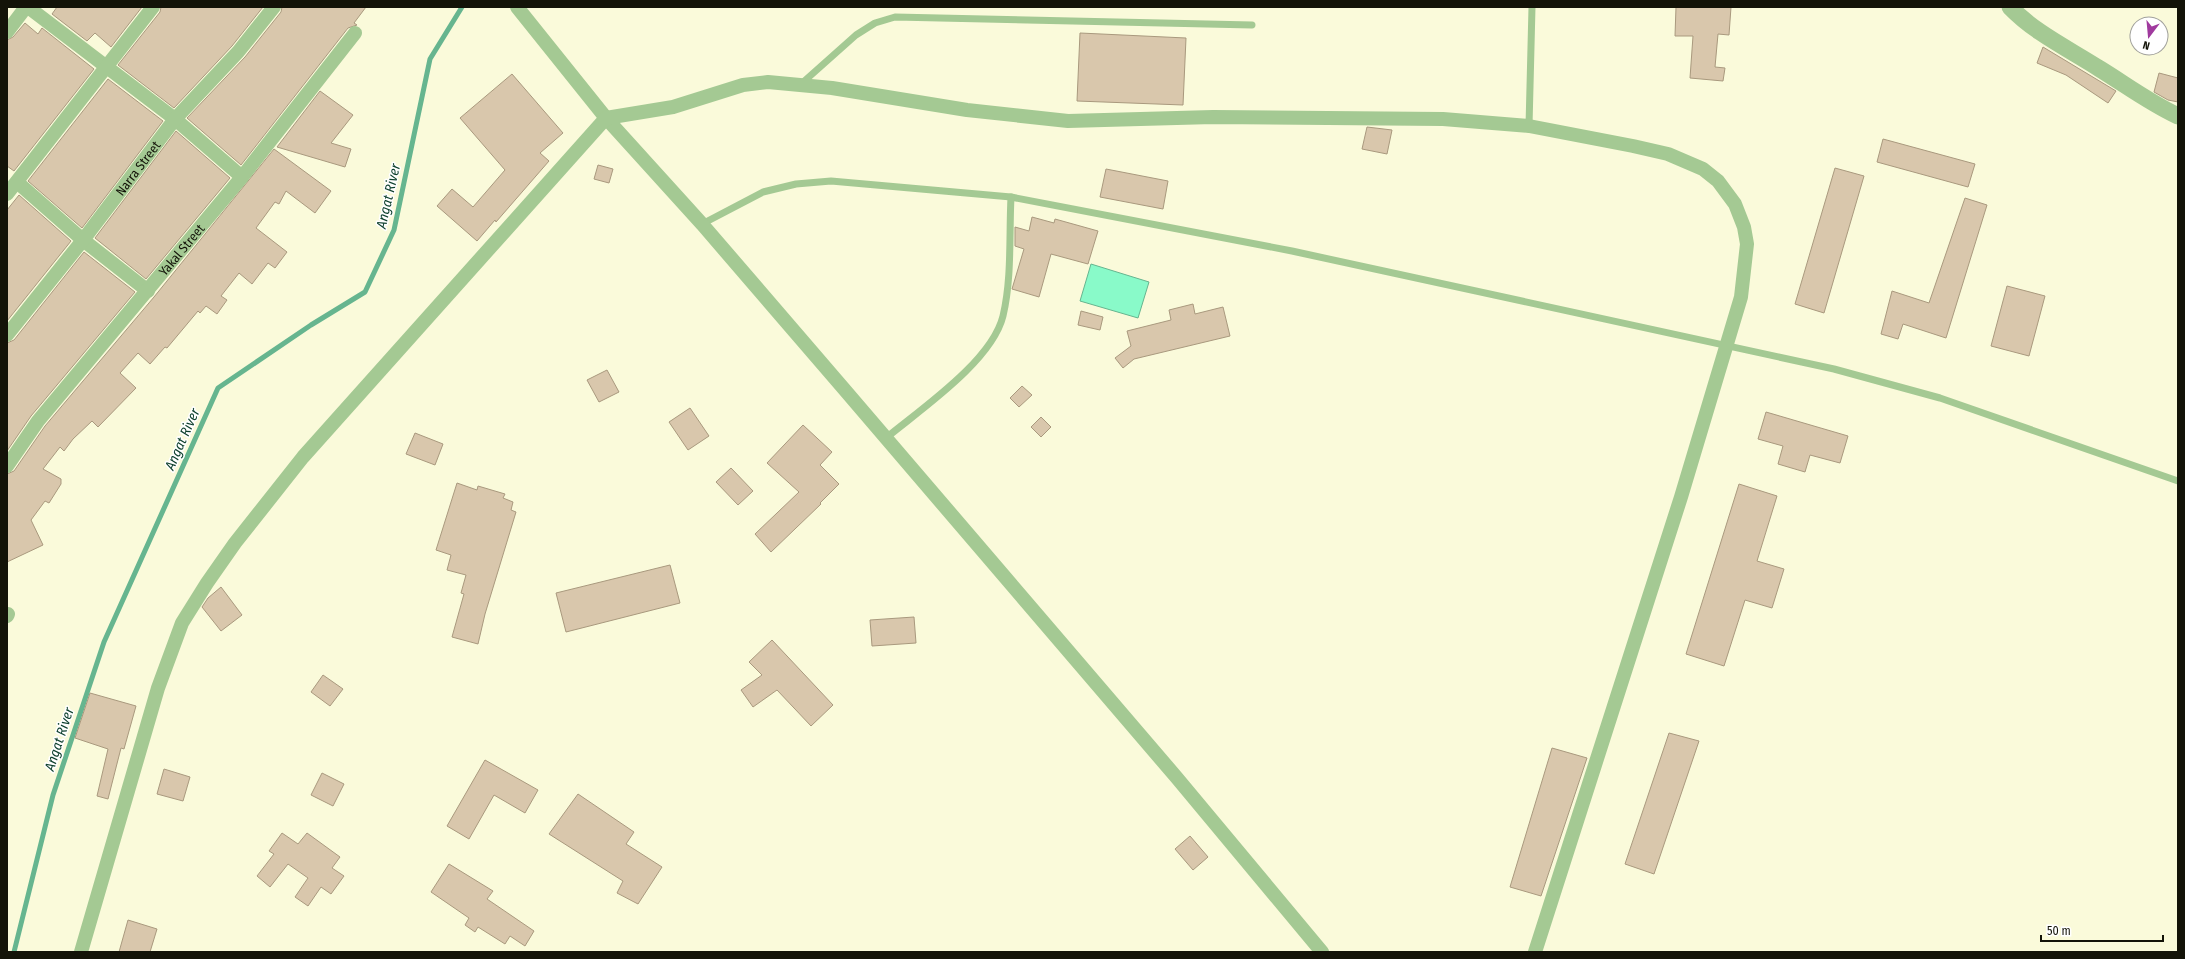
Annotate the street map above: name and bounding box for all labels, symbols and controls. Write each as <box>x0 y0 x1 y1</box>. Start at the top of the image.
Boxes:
north arrow <box>2129 16 2169 56</box>
text: N <box>2141 38 2151 52</box>
street label: Narra Street <box>113 138 164 199</box>
water label: Angat River <box>373 161 404 231</box>
street label: Yakal Street <box>156 221 208 279</box>
water label: Angat River <box>161 405 204 474</box>
water label: Angat River <box>41 704 78 774</box>
scale bar <box>2041 917 2163 943</box>
text: 50 m <box>2047 924 2071 938</box>

